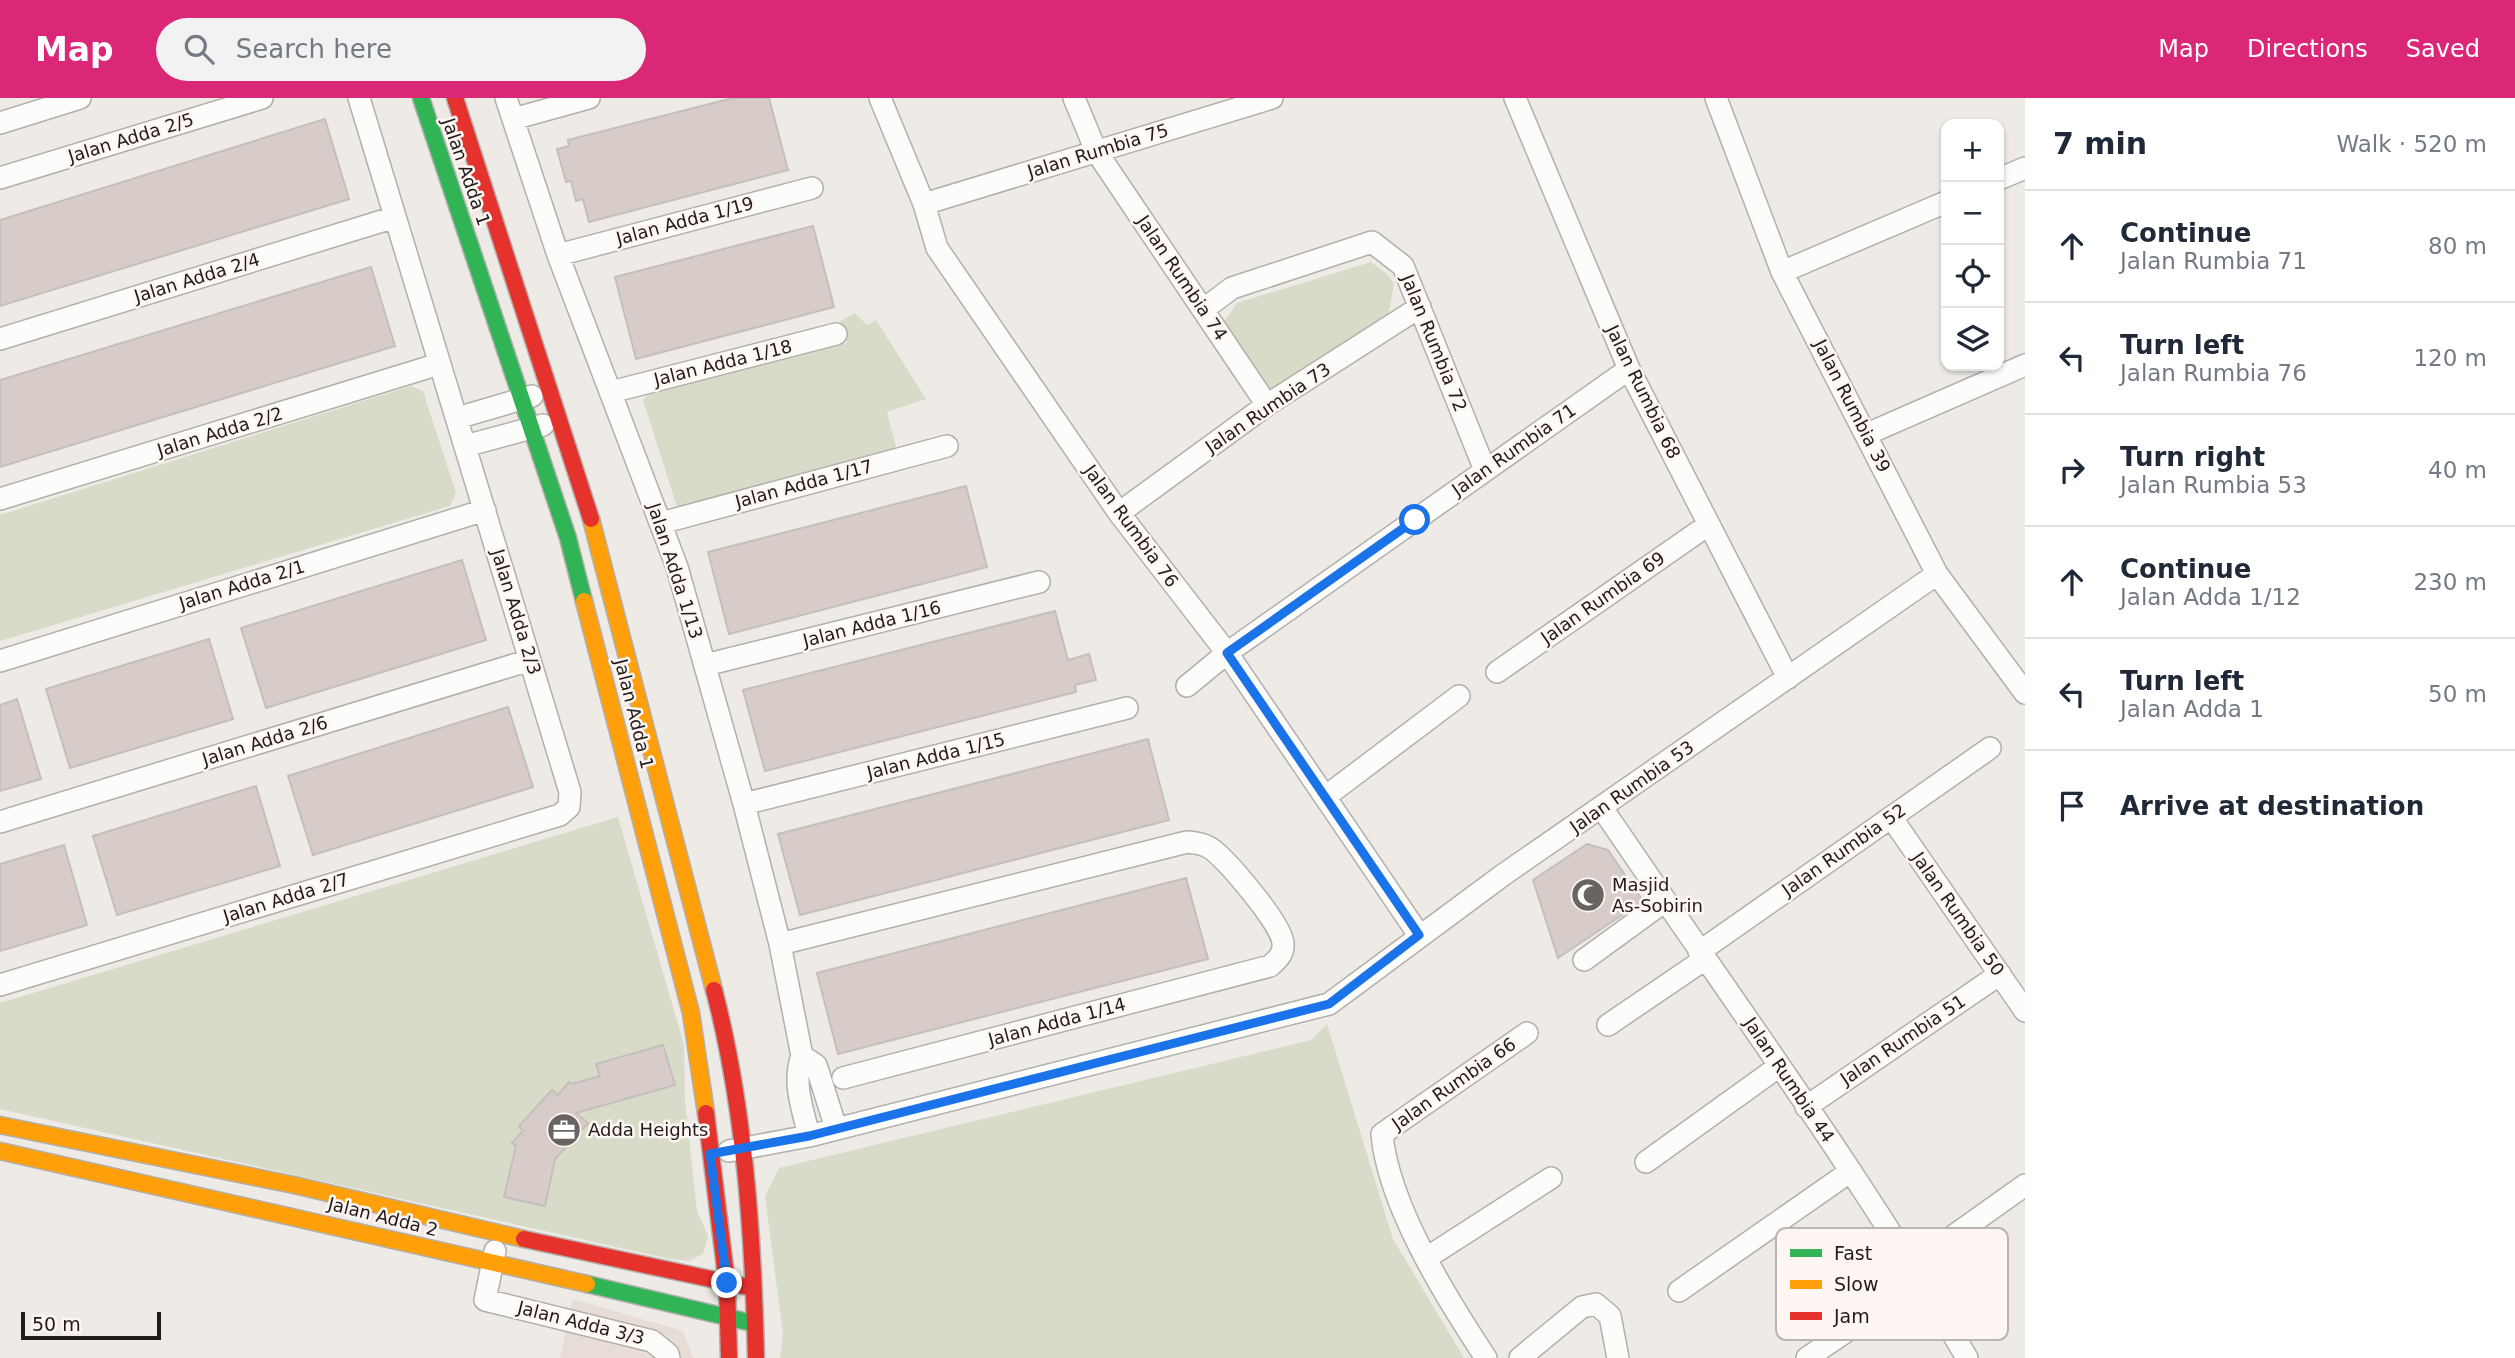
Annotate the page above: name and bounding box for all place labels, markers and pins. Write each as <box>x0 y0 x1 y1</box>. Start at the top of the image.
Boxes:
place label: Masjid As-Sobirin <box>1612 874 1703 916</box>
mosque icon: Masjid As-Sobirin <box>1569 876 1607 914</box>
office icon: Adda Heights <box>545 1111 583 1149</box>
place label: Adda Heights <box>588 1119 708 1140</box>

